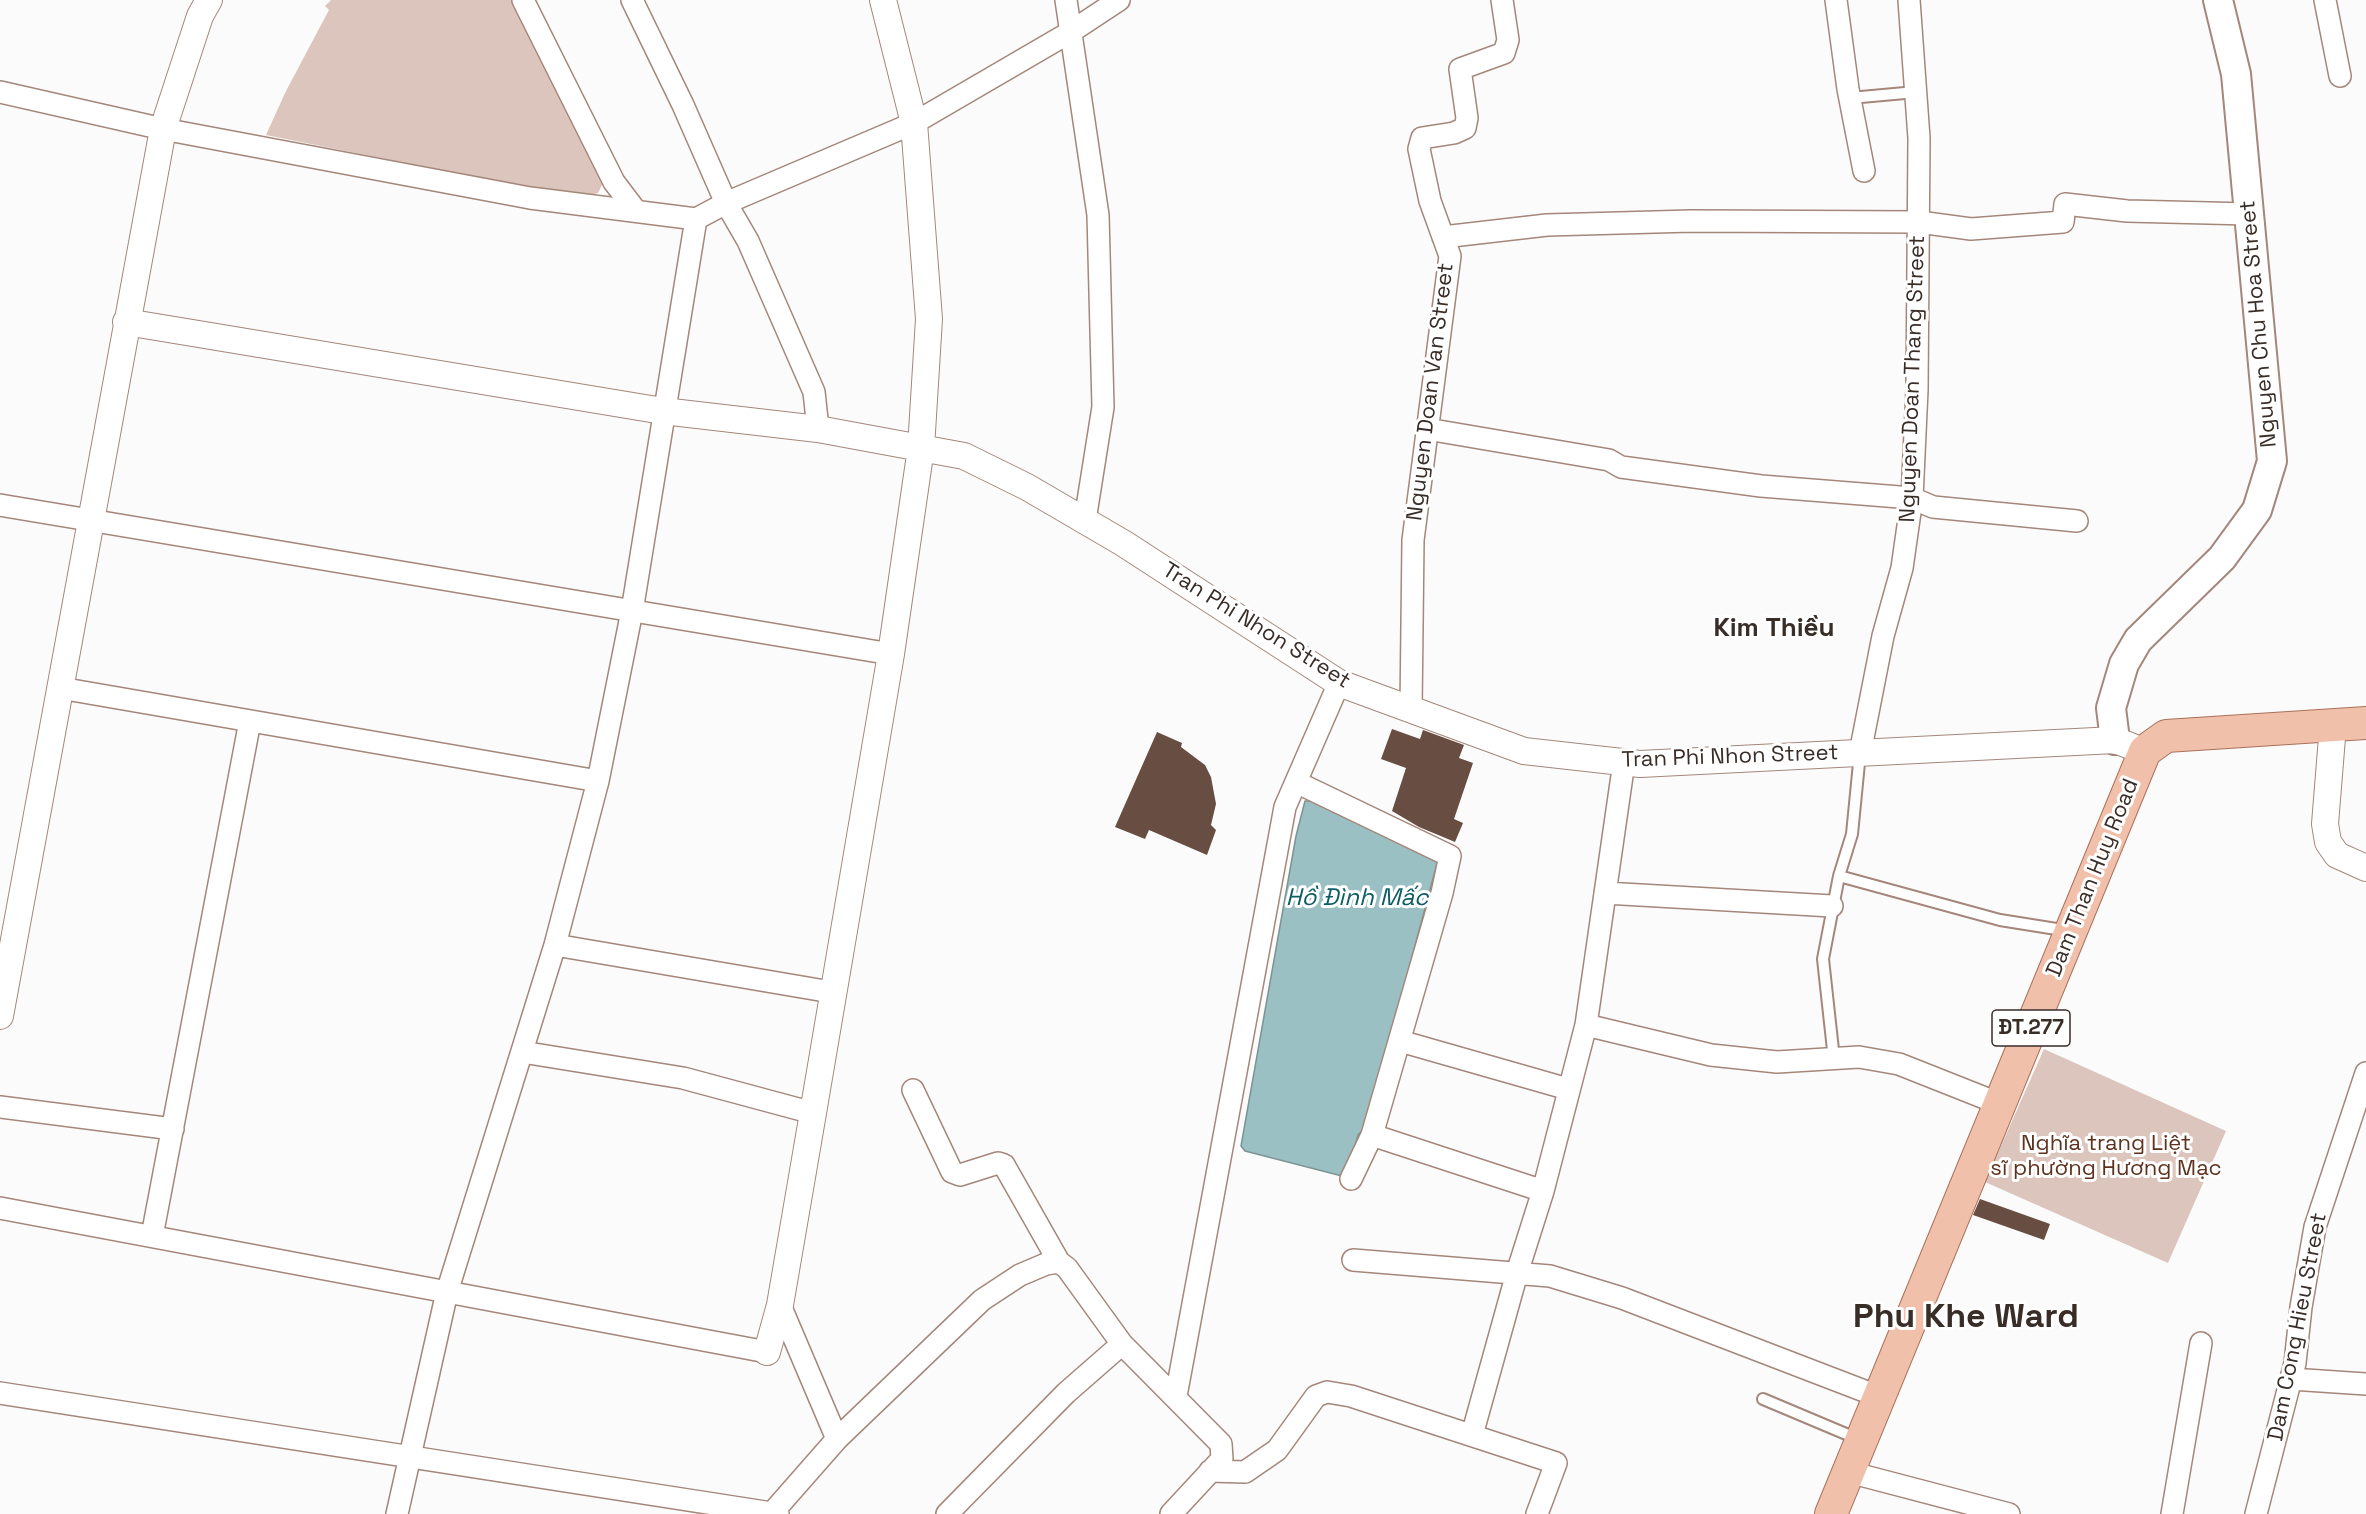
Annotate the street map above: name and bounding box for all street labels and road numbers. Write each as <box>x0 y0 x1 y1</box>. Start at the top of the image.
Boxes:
street label: Nguyen Chu Hoa Street <box>2235 199 2283 449</box>
street label: Nguyen Doan Thang Street <box>1895 235 1931 523</box>
street label: Nguyen Doan Van Street <box>1402 262 1460 522</box>
street label: Tran Phi Nhon Street <box>1157 557 1355 695</box>
street label: Tran Phi Nhon Street <box>1621 740 1839 774</box>
street label: Dam Than Huy Road <box>2041 775 2145 981</box>
road number: ĐT.277 <box>1992 1010 2070 1046</box>
street label: Dam Cong Hieu Street <box>2263 1211 2333 1443</box>

